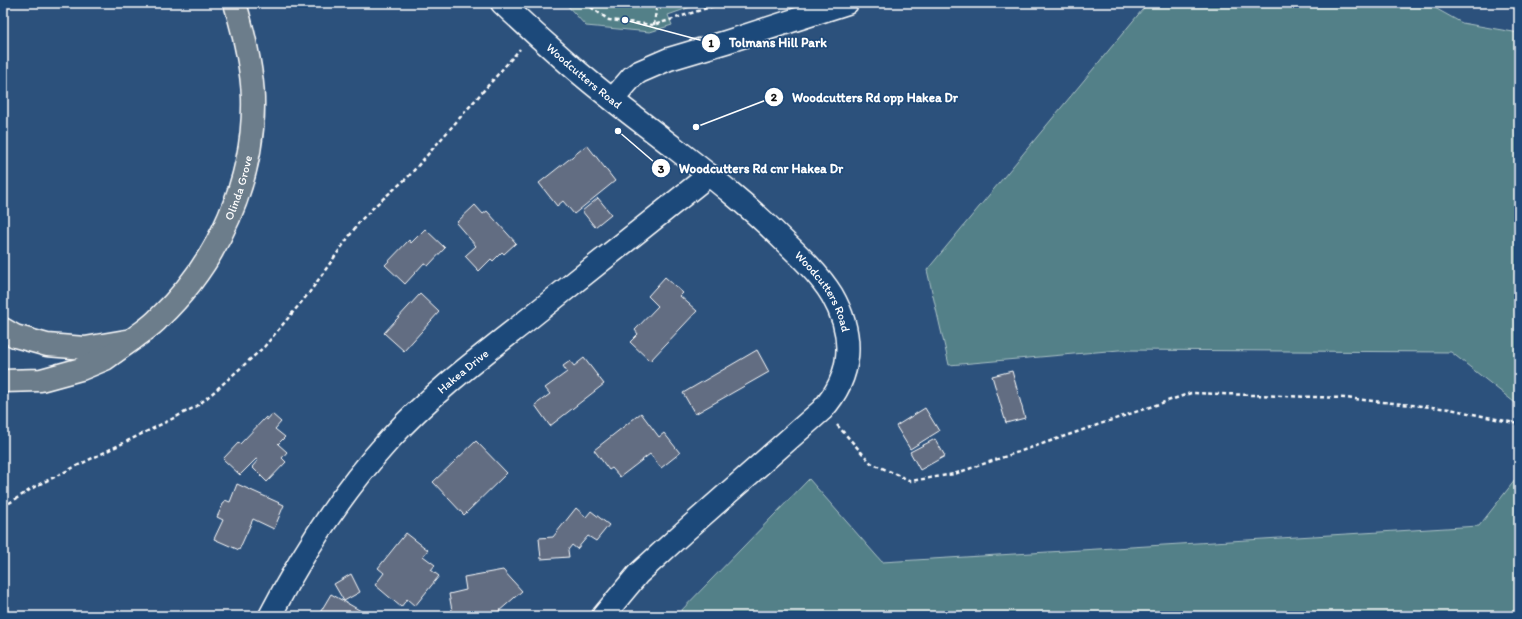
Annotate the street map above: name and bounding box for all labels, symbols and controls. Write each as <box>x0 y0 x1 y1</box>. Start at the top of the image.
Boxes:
callout: Tolmans Hill Park <box>701 30 834 55</box>
text: Tolmans Hill Park <box>728 35 827 50</box>
text: 1 <box>708 36 714 50</box>
street label: Woodcutters Road <box>544 40 625 112</box>
callout: Woodcutters Rd opp Hakea Dr <box>764 85 966 110</box>
text: 2 <box>771 90 778 104</box>
text: Woodcutters Rd opp Hakea Dr <box>792 90 959 106</box>
street label: Olinda Grove <box>222 154 255 222</box>
callout: Woodcutters Rd cnr Hakea Dr <box>651 156 851 181</box>
text: Woodcutters Rd cnr Hakea Dr <box>679 161 844 176</box>
text: 3 <box>658 162 665 176</box>
street label: Woodcutters Road <box>792 248 853 334</box>
street label: Hakea Drive <box>435 346 491 396</box>

